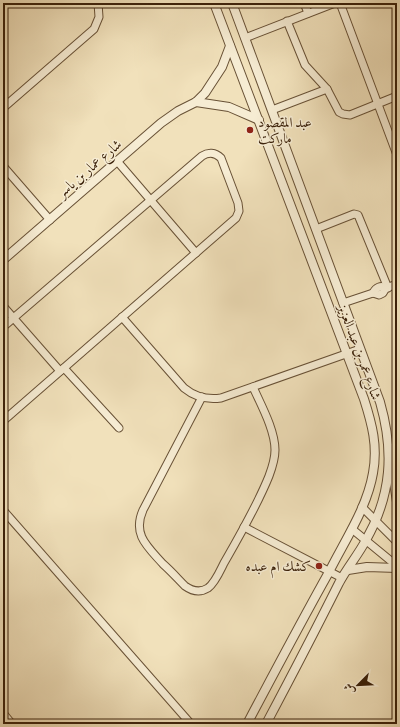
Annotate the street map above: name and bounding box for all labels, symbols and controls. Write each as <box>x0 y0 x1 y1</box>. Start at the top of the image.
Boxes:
place label: عبد المقصود ماركت <box>258 113 312 147</box>
marker: عبد المقصود ماركت <box>245 125 255 135</box>
street label: شارع عمار بن ياسر <box>51 135 127 205</box>
street label: شارع عمر بن عبد العزيز <box>331 300 386 403</box>
place label: كشك ام عبده <box>245 557 311 579</box>
marker: كشك ام عبده <box>314 561 324 571</box>
north arrow <box>338 665 378 705</box>
text: ش <box>340 681 357 697</box>

